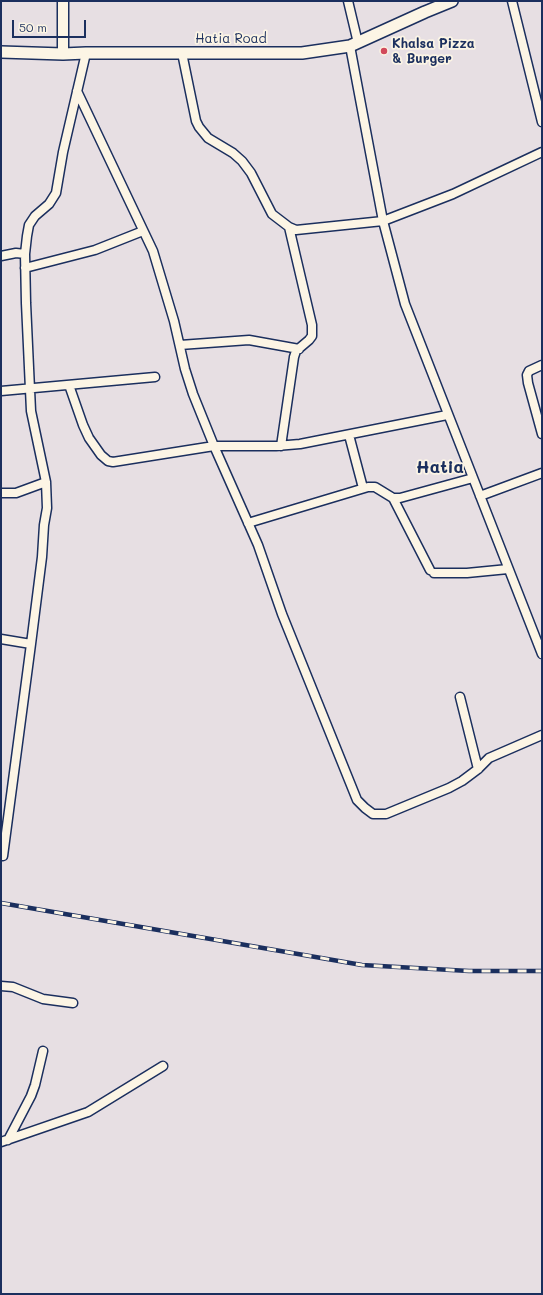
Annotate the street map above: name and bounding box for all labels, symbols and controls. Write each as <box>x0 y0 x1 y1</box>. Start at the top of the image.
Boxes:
scale bar <box>14 12 88 38</box>
text: 50 m <box>19 19 47 35</box>
street label: Hatia Road <box>195 31 267 47</box>
place label: Khalsa Pizza & Burger <box>392 36 475 67</box>
marker: Khalsa Pizza & Burger <box>379 46 389 56</box>
district label: Hatia <box>416 458 464 478</box>

